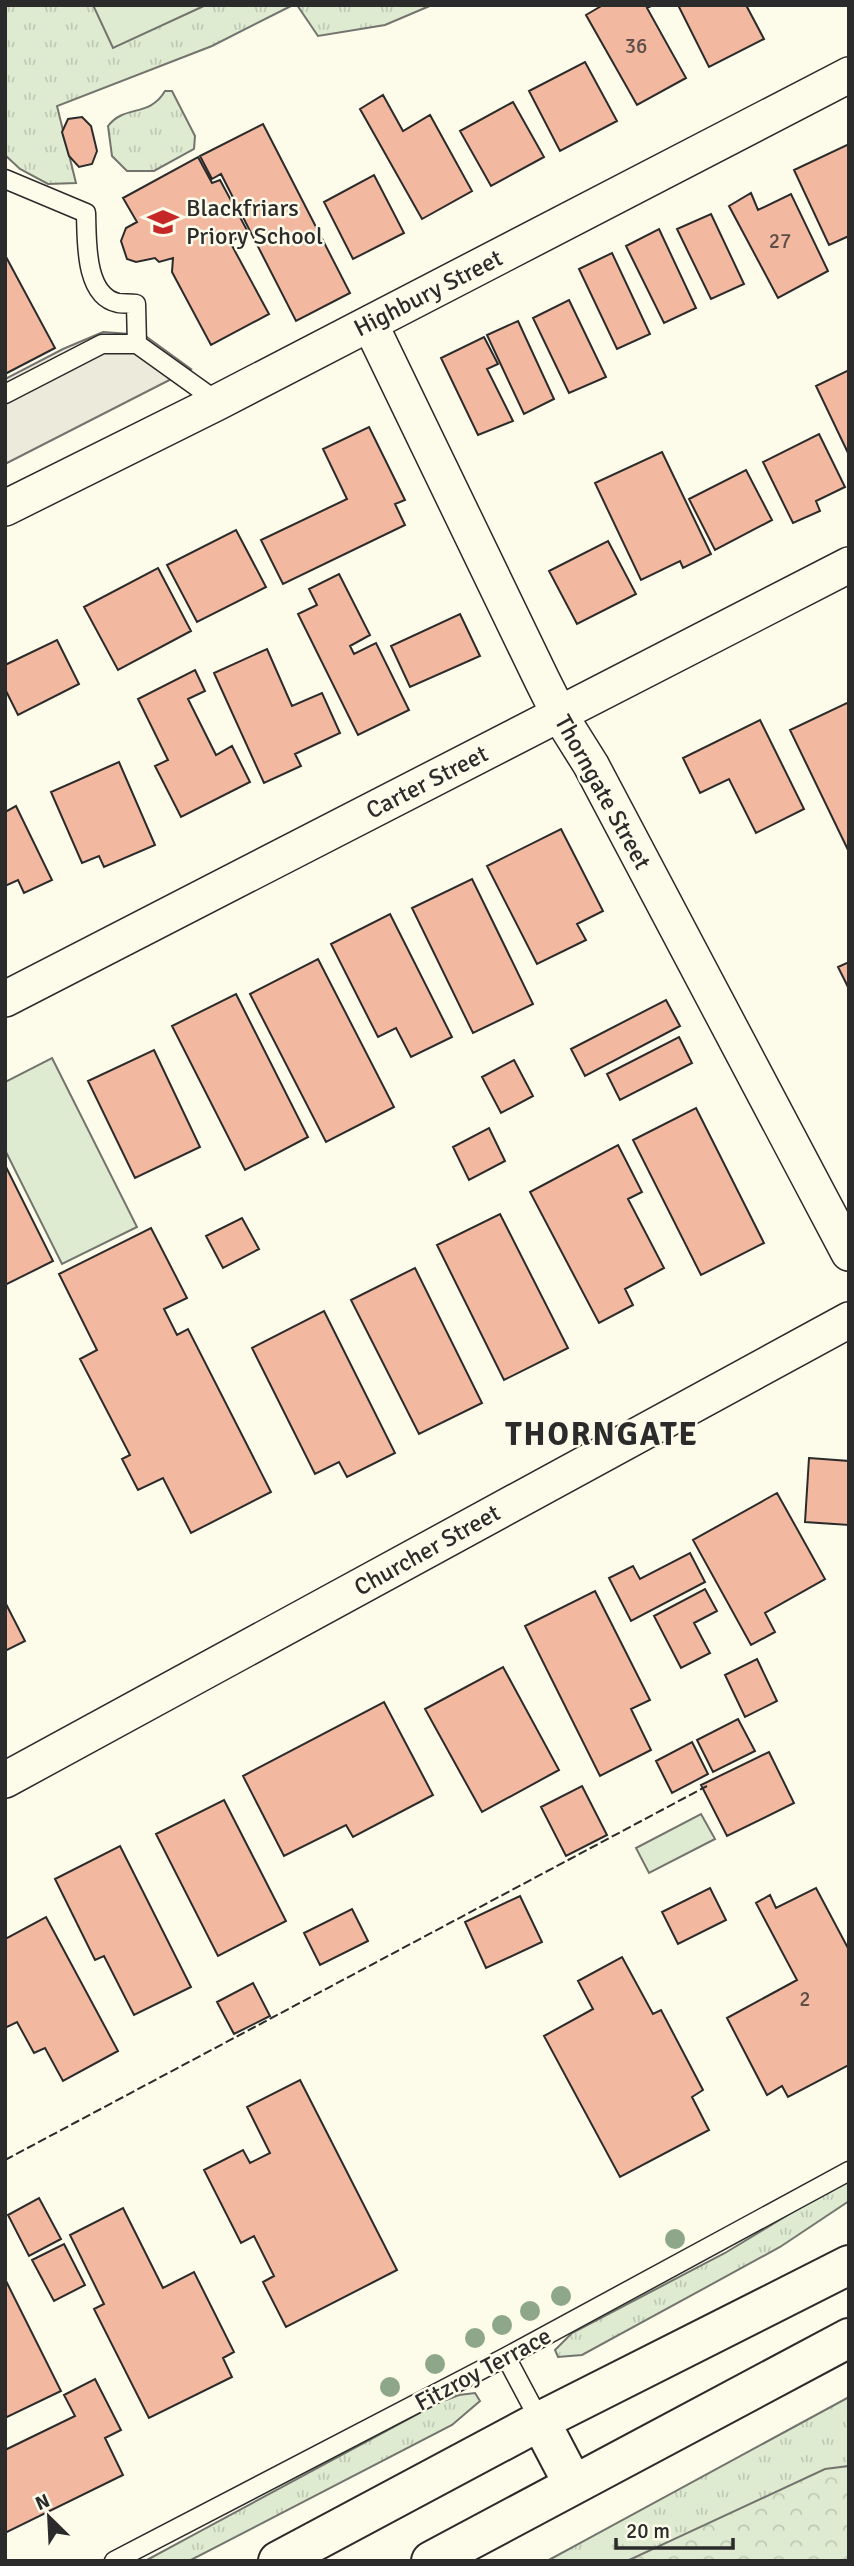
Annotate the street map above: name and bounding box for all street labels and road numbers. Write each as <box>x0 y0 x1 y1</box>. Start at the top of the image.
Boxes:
street label: Highbury Street <box>349 243 507 343</box>
street label: Thorngate Street <box>548 710 658 874</box>
street label: Carter Street <box>361 739 493 825</box>
street label: Churcher Street <box>349 1498 505 1602</box>
street label: Fitzroy Terrace <box>410 2321 556 2417</box>

